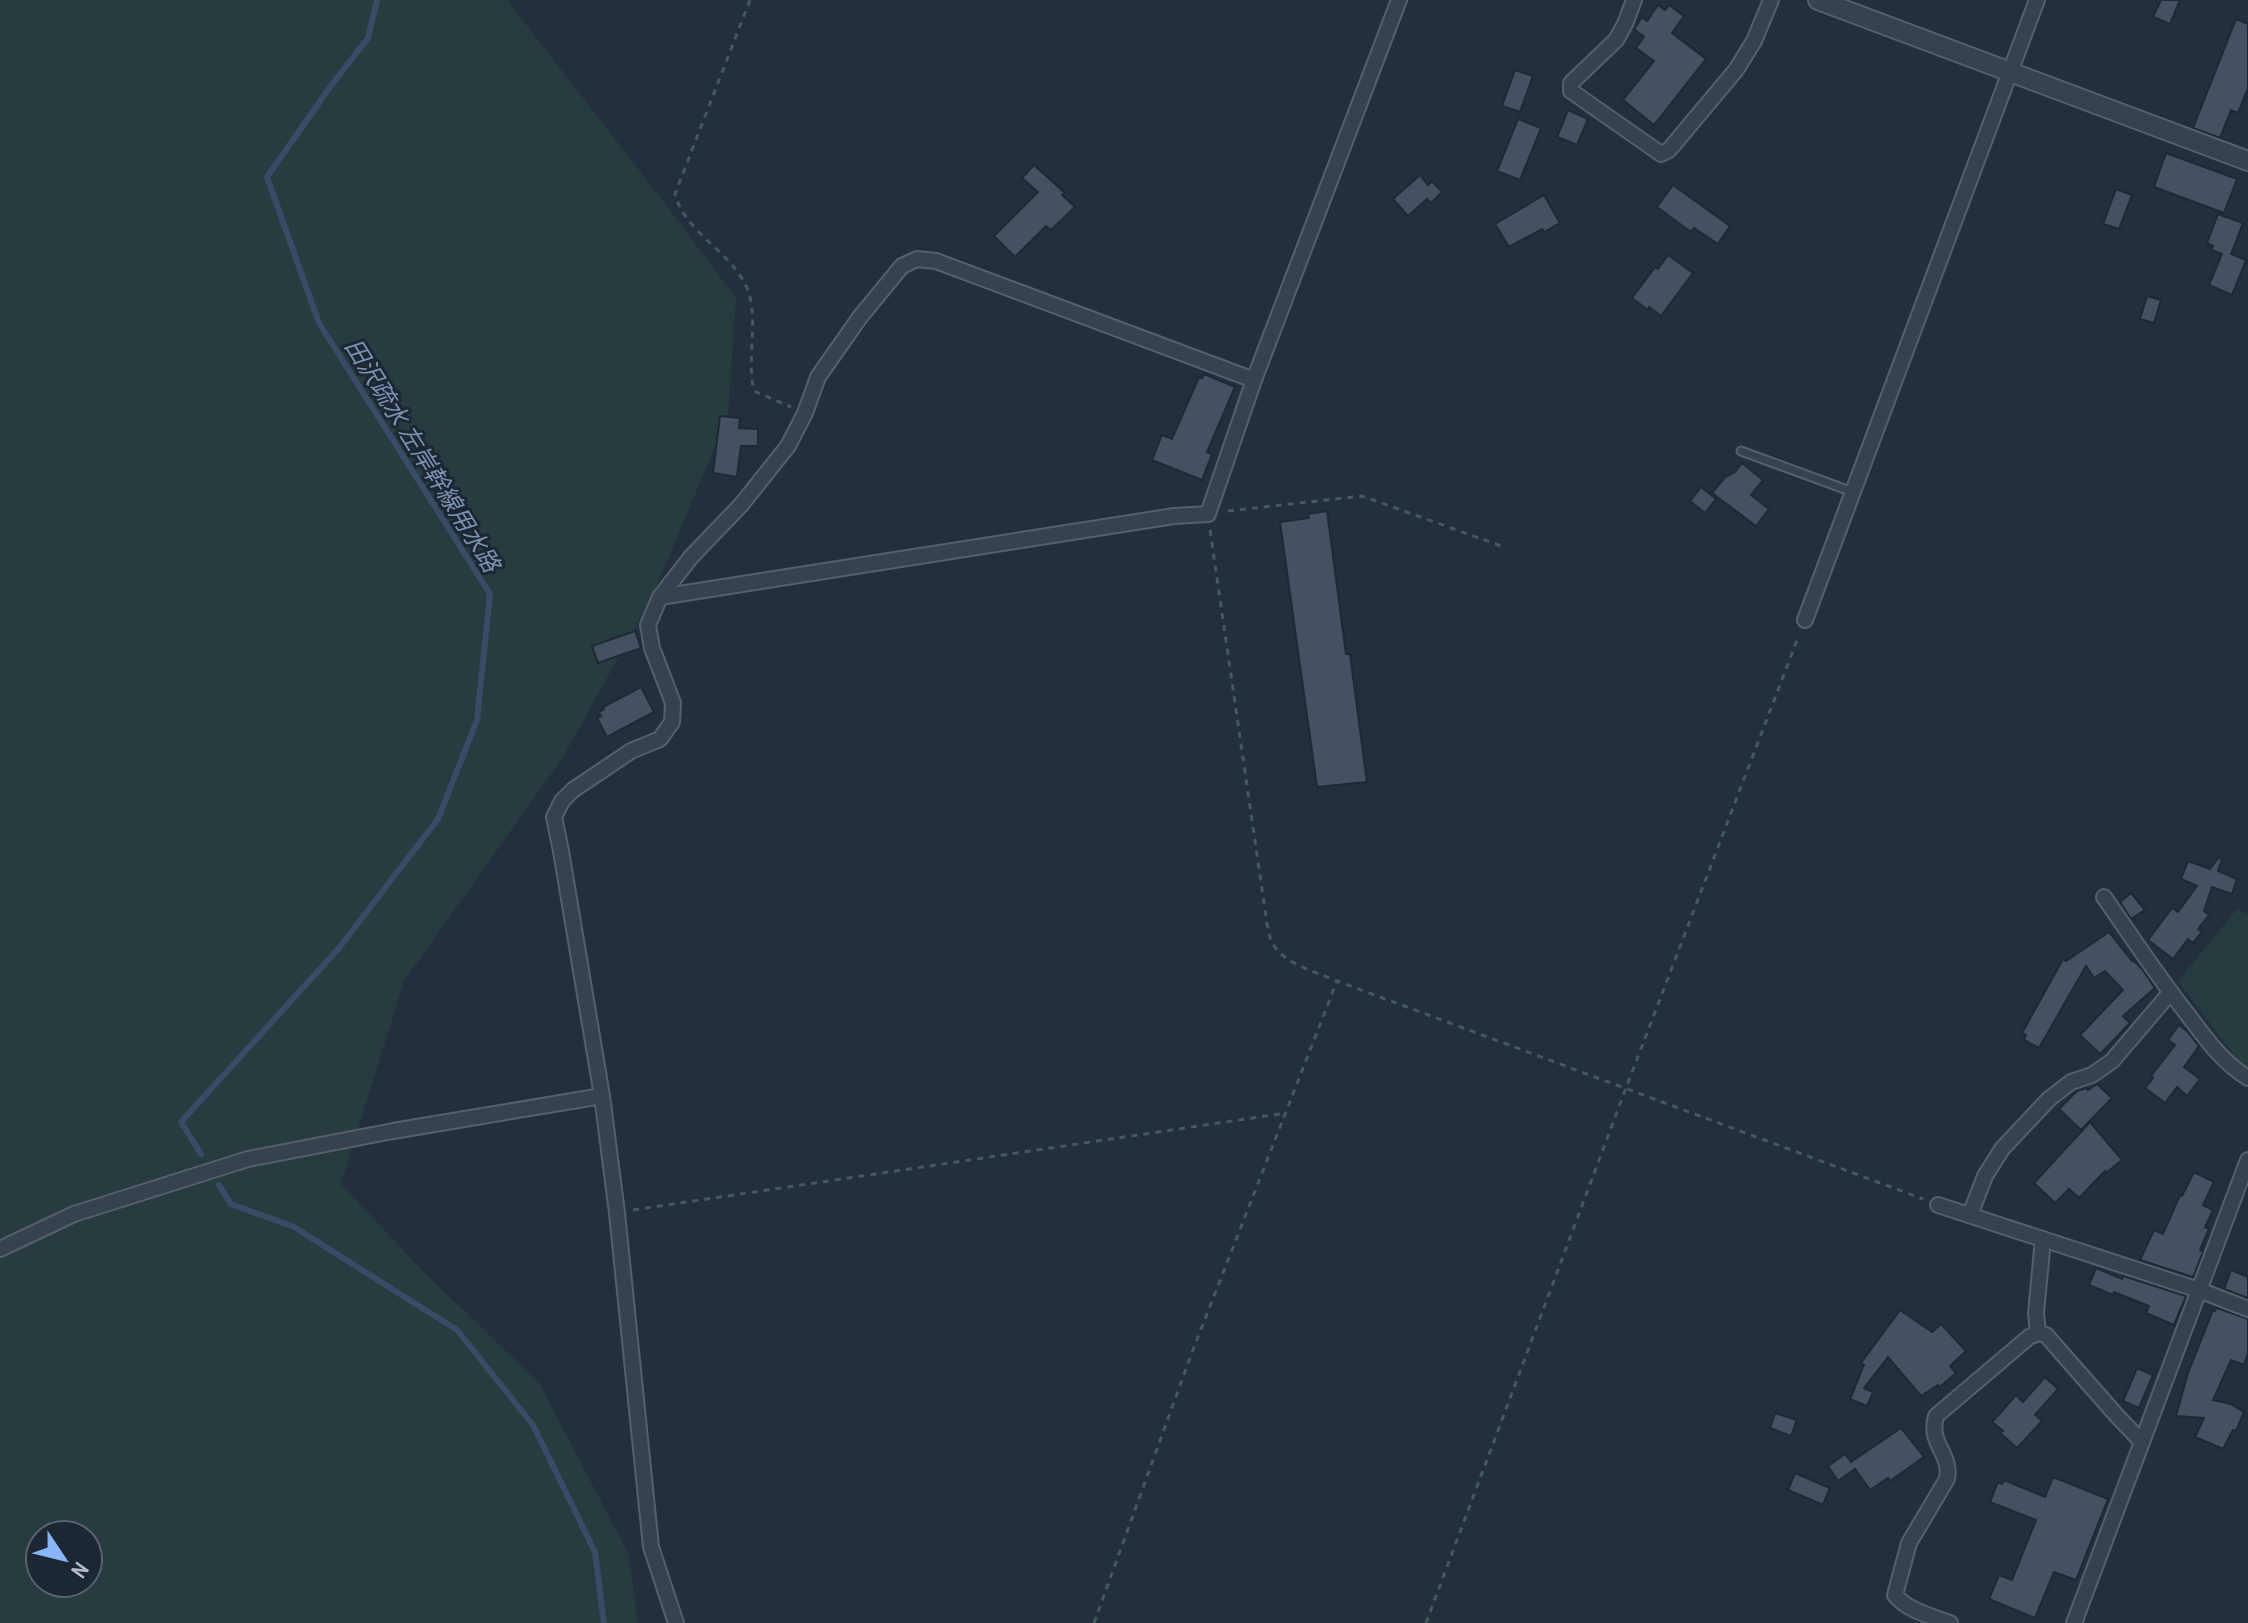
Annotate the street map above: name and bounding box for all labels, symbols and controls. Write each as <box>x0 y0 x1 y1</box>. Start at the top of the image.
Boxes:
water label: 田沢疏水 左岸幹線用水路 <box>338 332 509 579</box>
north arrow <box>24 1519 104 1599</box>
text: N <box>64 1557 96 1584</box>

